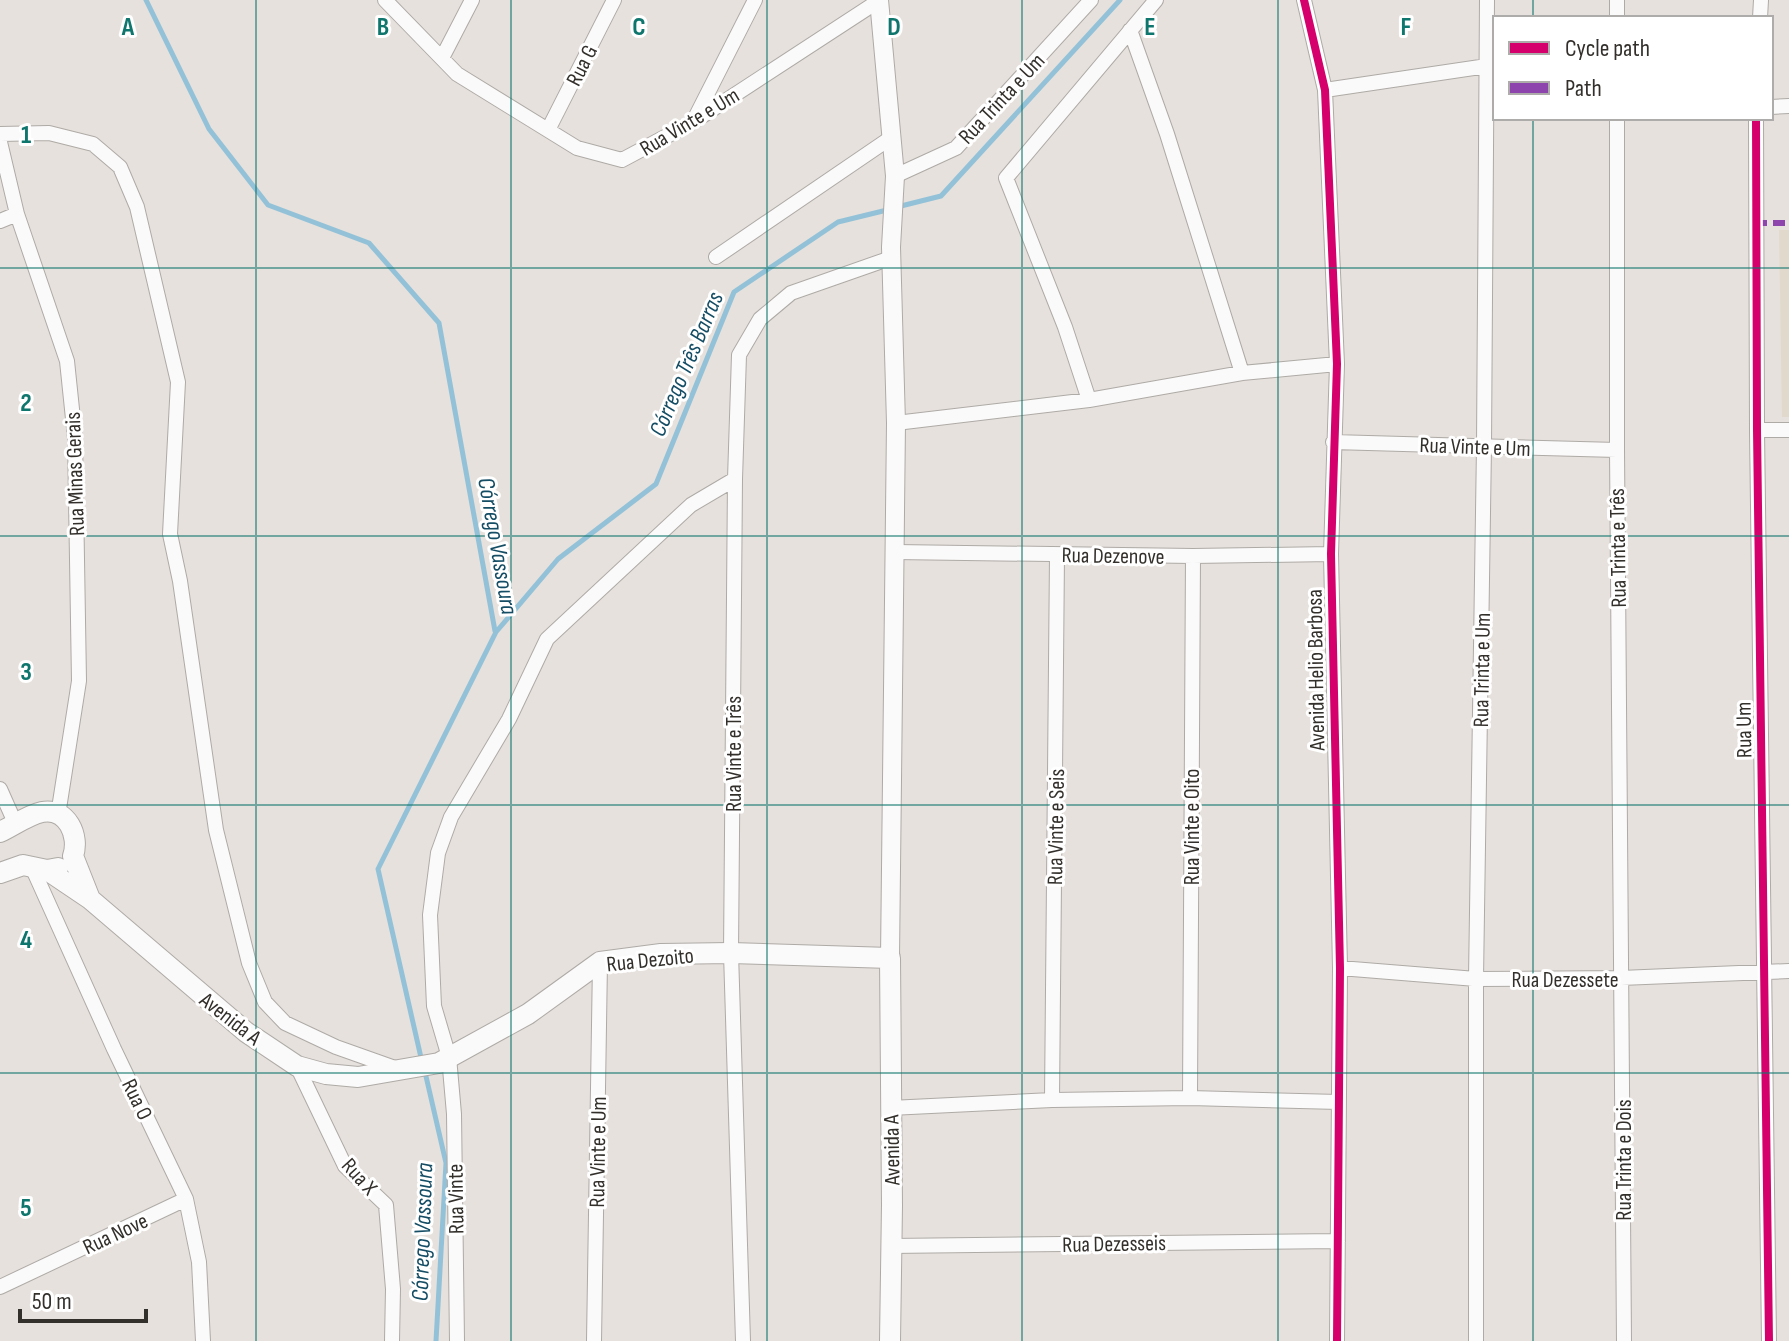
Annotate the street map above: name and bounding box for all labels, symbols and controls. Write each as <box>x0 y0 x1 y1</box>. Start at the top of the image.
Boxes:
text: A <box>121 12 135 43</box>
text: B <box>377 12 389 43</box>
text: C <box>632 12 646 43</box>
text: D <box>887 12 901 43</box>
text: E <box>1144 12 1156 43</box>
text: F <box>1401 12 1412 43</box>
legend <box>1493 16 1773 120</box>
text: Cycle path <box>1565 34 1650 63</box>
street label: Rua G <box>561 41 604 91</box>
street label: Rua Trinta e Um <box>953 48 1051 150</box>
text: Path <box>1565 74 1602 103</box>
street label: Rua Vinte e Um <box>635 82 744 162</box>
text: 1 <box>21 120 31 151</box>
water label: Córrego Três Barras <box>643 287 730 441</box>
text: 2 <box>20 388 32 419</box>
street label: Rua Minas Gerais <box>60 411 91 536</box>
street label: Rua Vinte e Um <box>1419 432 1531 463</box>
water label: Córrego Vassoura <box>471 475 524 617</box>
street label: Rua Trinta e Três <box>1604 488 1633 608</box>
street label: Rua Dezenove <box>1061 542 1165 571</box>
street label: Avenida Helio Barbosa <box>1302 589 1331 752</box>
street label: Rua Trinta e Um <box>1468 613 1497 728</box>
text: 3 <box>20 657 32 688</box>
street label: Rua Vinte e Três <box>721 696 748 812</box>
street label: Rua Um <box>1731 702 1758 758</box>
street label: Rua Vinte e Seis <box>1042 769 1071 885</box>
street label: Rua Vinte e Oito <box>1179 769 1206 885</box>
text: 4 <box>20 925 32 956</box>
street label: Rua Dezoito <box>605 942 695 978</box>
street label: Rua Dezessete <box>1511 967 1619 994</box>
street label: Avenida A <box>193 986 267 1052</box>
street label: Rua O <box>115 1075 158 1125</box>
street label: Rua Vinte e Um <box>584 1096 613 1208</box>
street label: Rua Trinta e Dois <box>1611 1099 1638 1221</box>
street label: Avenida A <box>878 1114 907 1186</box>
street label: Rua X <box>335 1153 383 1202</box>
water label: Córrego Vassoura <box>406 1162 439 1302</box>
street label: Rua Vinte <box>442 1164 471 1234</box>
text: 5 <box>20 1193 32 1224</box>
street label: Rua Nove <box>79 1208 152 1261</box>
street label: Rua Dezesseis <box>1062 1230 1166 1259</box>
scale bar <box>20 1273 146 1323</box>
text: 50 m <box>32 1287 72 1316</box>

